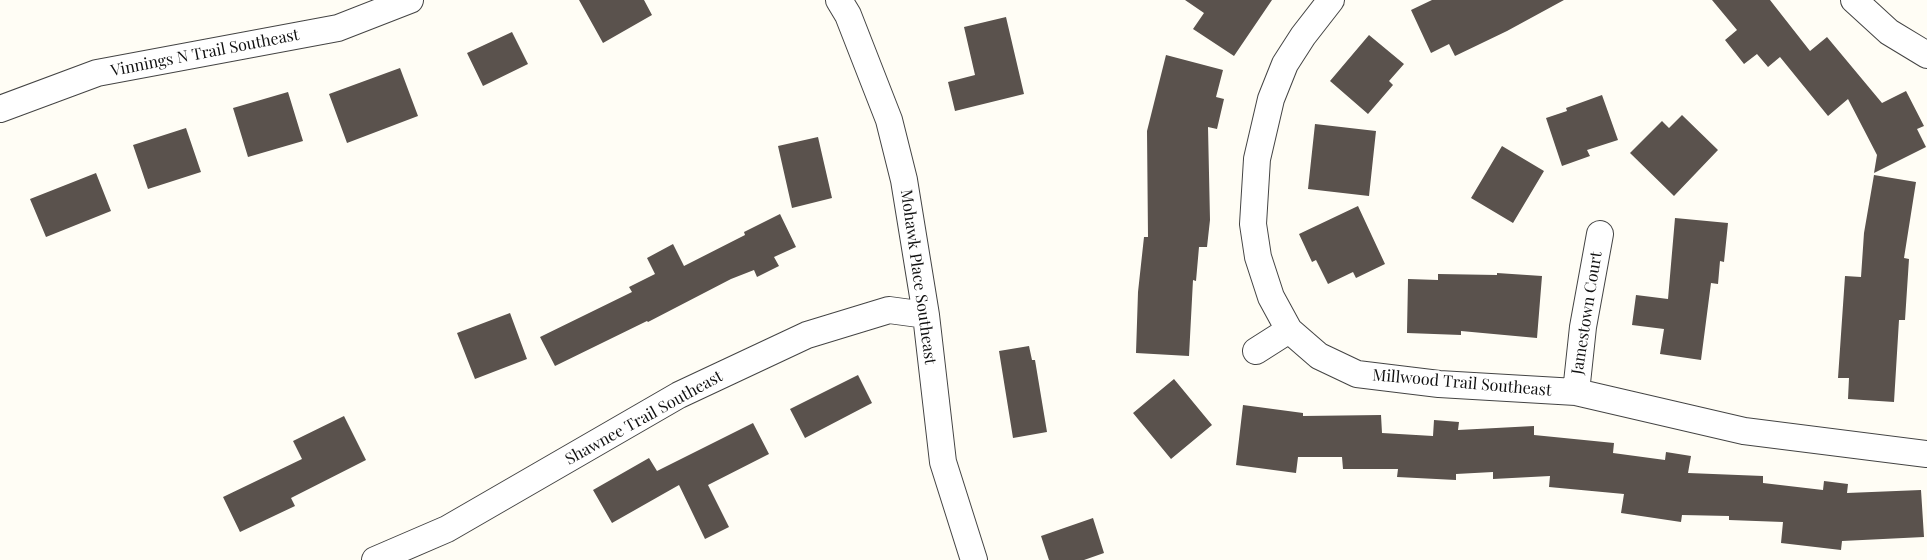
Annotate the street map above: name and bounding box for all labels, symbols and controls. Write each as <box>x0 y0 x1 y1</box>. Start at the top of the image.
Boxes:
street label: Vinnings N Trail Southeast <box>109 25 301 81</box>
street label: Mohawk Place Southeast <box>896 188 940 366</box>
street label: Jamestown Court <box>1568 250 1606 376</box>
street label: Millwood Trail Southeast <box>1372 366 1552 400</box>
street label: Shawnee Trail Southeast <box>562 367 726 469</box>

